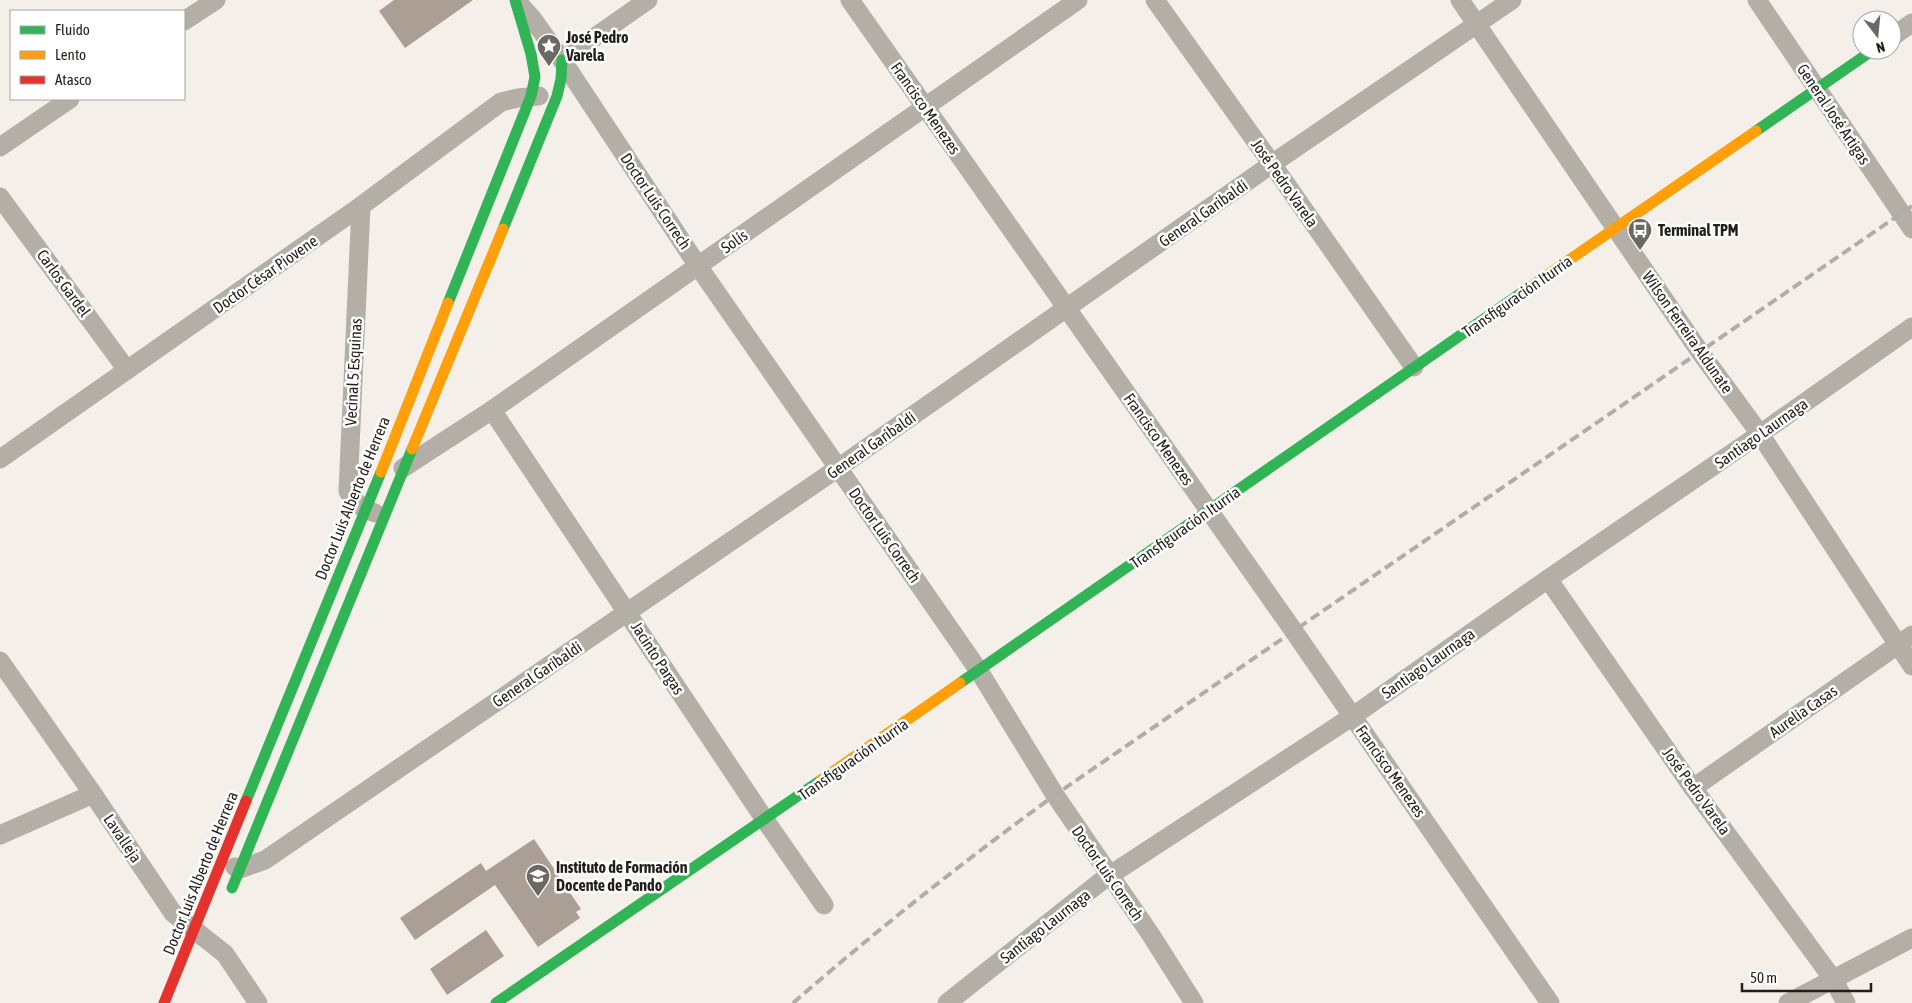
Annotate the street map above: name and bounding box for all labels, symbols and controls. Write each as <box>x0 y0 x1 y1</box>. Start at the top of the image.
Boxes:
legend <box>10 10 185 100</box>
north arrow <box>1852 10 1902 60</box>
text: Fluido <box>55 21 90 38</box>
place label: José Pedro Varela <box>565 28 629 64</box>
place icon: José Pedro Varela <box>536 33 562 67</box>
text: N <box>1874 39 1887 56</box>
text: Lento <box>55 46 86 63</box>
street label: Francisco Menezes <box>888 59 965 158</box>
street label: General José Artigas <box>1793 60 1874 168</box>
text: Atasco <box>55 71 92 88</box>
street label: José Pedro Varela <box>1248 136 1322 230</box>
street label: Doctor Luis Correch <box>617 150 695 252</box>
street label: General Garibaldi <box>1155 176 1251 250</box>
bus stop icon: Terminal TPM <box>1627 217 1653 251</box>
place label: Terminal TPM <box>1658 221 1738 239</box>
street label: Solís <box>717 225 751 256</box>
street label: Doctor César Piovene <box>209 231 321 317</box>
street label: Carlos Gardel <box>34 246 95 321</box>
street label: Transfiguración Iturria <box>1459 251 1576 341</box>
street label: Wilson Ferreira Aldunate <box>1639 268 1737 396</box>
street label: Vecinal 5 Esquinas <box>341 317 366 426</box>
street label: Francisco Menezes <box>1121 390 1198 489</box>
street label: Santiago Laurnaga <box>1711 394 1811 473</box>
street label: General Garibaldi <box>823 408 919 482</box>
street label: Doctor Luis Alberto de Herrera <box>311 414 393 582</box>
street label: Transfiguración Iturria <box>1127 482 1244 572</box>
street label: Doctor Luis Correch <box>846 484 924 586</box>
street label: Jacinto Pargas <box>627 618 688 699</box>
street label: Santiago Laurnaga <box>1378 624 1478 703</box>
street label: General Garibaldi <box>489 638 585 710</box>
street label: Aurelia Casas <box>1766 681 1841 741</box>
street label: Transfiguración Iturria <box>795 714 912 804</box>
street label: Francisco Menezes <box>1353 722 1430 821</box>
street label: José Pedro Varela <box>1659 744 1735 838</box>
street label: Doctor Luis Alberto de Herrera <box>159 789 241 957</box>
street label: Lavalleja <box>100 810 146 866</box>
street label: Doctor Luis Correch <box>1069 822 1147 924</box>
place label: Instituto de Formación Docente de Pando <box>556 858 688 894</box>
school or university icon: Instituto de Formación Docente de Pando <box>525 863 551 897</box>
street label: Santiago Laurnaga <box>996 885 1094 967</box>
scale bar <box>1742 960 1871 992</box>
text: 50 m <box>1750 969 1777 986</box>

